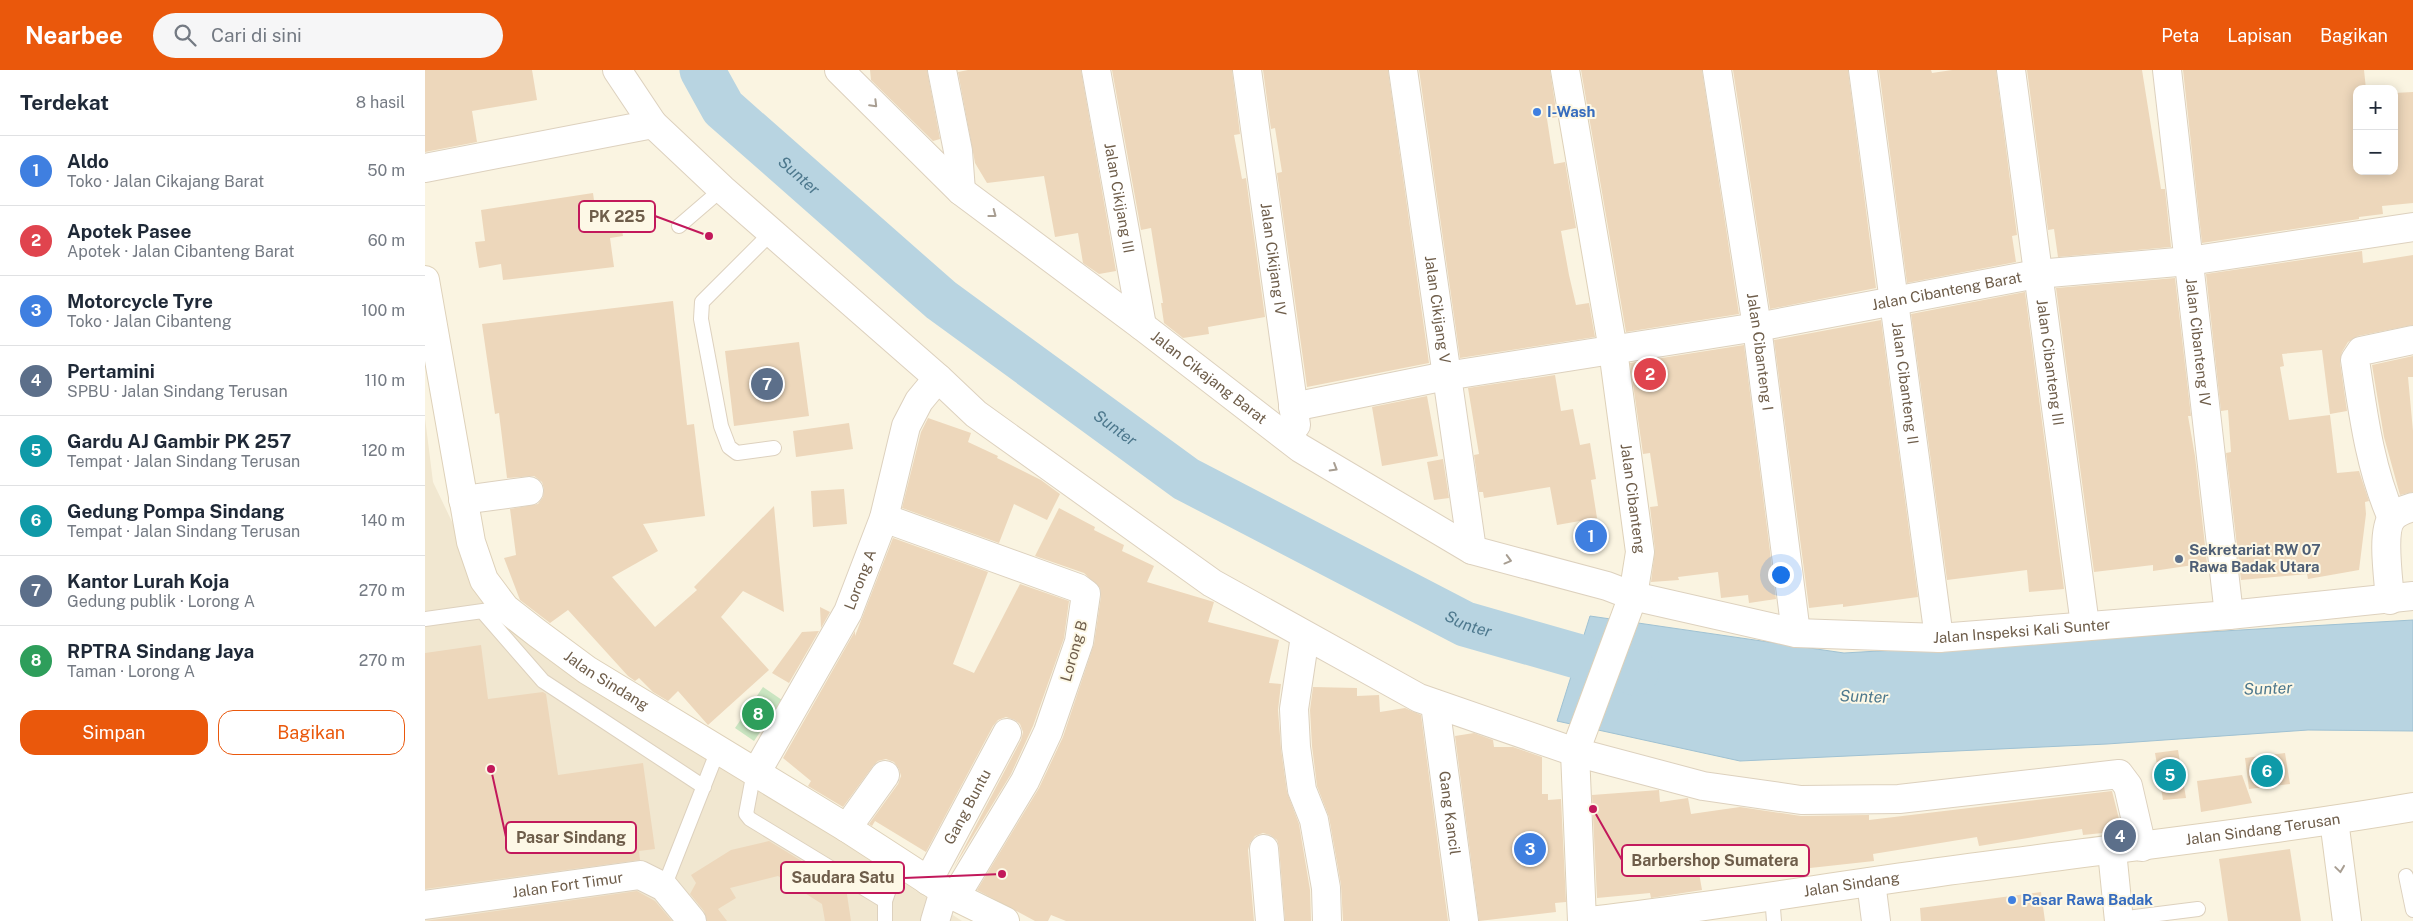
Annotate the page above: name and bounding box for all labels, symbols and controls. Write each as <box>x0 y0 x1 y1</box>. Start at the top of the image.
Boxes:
search box <box>153 13 503 58</box>
text: Nearbee <box>25 21 123 49</box>
icon: search <box>171 21 199 49</box>
text: Cari di sini <box>211 24 302 46</box>
text: Peta <box>2161 25 2199 46</box>
text: Lapisan <box>2227 25 2292 46</box>
text: Bagikan <box>2320 25 2388 46</box>
map controls <box>2353 85 2398 175</box>
button: + <box>2353 85 2398 130</box>
text: Terdekat <box>20 90 109 115</box>
text: 8 hasil <box>356 93 405 112</box>
one-way arrow <box>868 98 877 107</box>
place label: I-Wash <box>1547 103 1596 120</box>
marker: I-Wash <box>1531 106 1543 118</box>
button: − <box>2353 130 2398 175</box>
street label: Jalan Cikijang III <box>1101 141 1138 255</box>
text: Aldo <box>67 150 109 172</box>
water label: Sunter <box>774 152 824 199</box>
text: 1 <box>33 161 39 180</box>
text: 50 m <box>367 161 405 180</box>
text: Toko · Jalan Cikajang Barat <box>67 172 264 191</box>
callout: PK 225 <box>579 201 655 232</box>
street label: Jalan Cikijang IV <box>1257 202 1290 317</box>
text: PK 225 <box>589 207 646 226</box>
one-way arrow <box>987 209 996 217</box>
text: Apotek Pasee <box>67 220 192 242</box>
text: 2 <box>31 231 41 250</box>
text: 60 m <box>368 231 405 250</box>
text: Apotek · Jalan Cibanteng Barat <box>67 242 294 261</box>
street label: Jalan Cikijang V <box>1422 254 1454 365</box>
street label: Jalan Cibanteng Barat <box>1870 268 2023 313</box>
street label: Jalan Cibanteng IV <box>2183 277 2214 407</box>
text: Motorcycle Tyre <box>67 290 213 312</box>
street label: Jalan Cibanteng I <box>1744 291 1777 412</box>
street label: Jalan Cibanteng III <box>2034 298 2067 427</box>
text: 3 <box>31 301 41 320</box>
text: 100 m <box>361 301 405 320</box>
text: Toko · Jalan Cibanteng <box>67 312 232 331</box>
street label: Jalan Cibanteng II <box>1889 321 1922 445</box>
street label: Jalan Cikajang Barat <box>1148 327 1270 427</box>
pin: 2 <box>1634 355 1666 393</box>
text: Pertamini <box>67 360 155 382</box>
pin: 7 <box>751 365 783 403</box>
text: 4 <box>31 371 41 390</box>
text: 110 m <box>364 371 405 390</box>
text: SPBU · Jalan Sindang Terusan <box>67 382 288 401</box>
water label: Sunter <box>1090 406 1141 450</box>
text: Gardu AJ Gambir PK 257 <box>67 430 291 452</box>
text: 5 <box>31 441 41 460</box>
text: 120 m <box>361 441 405 460</box>
street label: Jalan Cibanteng <box>1618 442 1649 555</box>
text: Tempat · Jalan Sindang Terusan <box>67 452 300 471</box>
one-way arrow <box>1328 462 1337 472</box>
text: Gedung Pompa Sindang <box>67 500 284 522</box>
text: 6 <box>31 511 41 530</box>
text: 140 m <box>361 511 405 530</box>
pin: 1 <box>1575 517 1607 555</box>
text: Tempat · Jalan Sindang Terusan <box>67 522 300 541</box>
place label: Sekretariat RW 07 Rawa Badak Utara <box>2189 541 2321 575</box>
street label: Lorong A <box>841 547 879 612</box>
marker: Sekretariat RW 07 Rawa Badak Utara <box>2173 553 2185 565</box>
one-way arrow <box>1503 554 1511 564</box>
your location <box>1768 562 1794 588</box>
text: Kantor Lurah Koja <box>67 570 229 592</box>
text: 7 <box>31 581 41 600</box>
text: 270 m <box>359 581 405 600</box>
text: Gedung publik · Lorong A <box>67 592 255 611</box>
water label: Sunter <box>1442 606 1495 641</box>
street label: Jalan Inspeksi Kali Sunter <box>1933 615 2111 646</box>
street label: Lorong B <box>1057 618 1090 683</box>
text: RPTRA Sindang Jaya <box>67 640 254 662</box>
street label: Jalan Sindang <box>561 647 652 713</box>
text: 8 <box>31 651 41 670</box>
text: 270 m <box>359 651 405 670</box>
text: Taman · Lorong A <box>67 662 195 681</box>
water label: Sunter <box>2243 678 2294 699</box>
water label: Sunter <box>1839 686 1890 707</box>
pin: 8 <box>742 695 774 733</box>
button: Simpan <box>20 710 208 755</box>
button: Bagikan <box>218 710 405 755</box>
pin: 6 <box>2251 752 2283 790</box>
pin: 5 <box>2154 756 2186 794</box>
street label: Gang Buntu <box>940 766 994 847</box>
street label: Gang Kancil <box>1436 770 1464 856</box>
street label: Jalan Sindang Terusan <box>2184 810 2341 848</box>
pin: 4 <box>2104 817 2136 855</box>
callout: Pasar Sindang <box>506 822 636 853</box>
text: Pasar Sindang <box>516 828 626 847</box>
pin: 3 <box>1514 830 1546 868</box>
callout: Barbershop Sumatera <box>1622 845 1809 876</box>
text: Barbershop Sumatera <box>1631 851 1799 870</box>
callout: Saudara Satu <box>781 862 904 893</box>
one-way arrow <box>2334 865 2345 873</box>
street label: Jalan Fort Timur <box>511 868 624 901</box>
text: Saudara Satu <box>791 868 895 887</box>
street label: Jalan Sindang <box>1802 869 1901 900</box>
place label: Pasar Rawa Badak <box>2022 891 2153 908</box>
marker: Pasar Rawa Badak <box>2006 894 2018 906</box>

